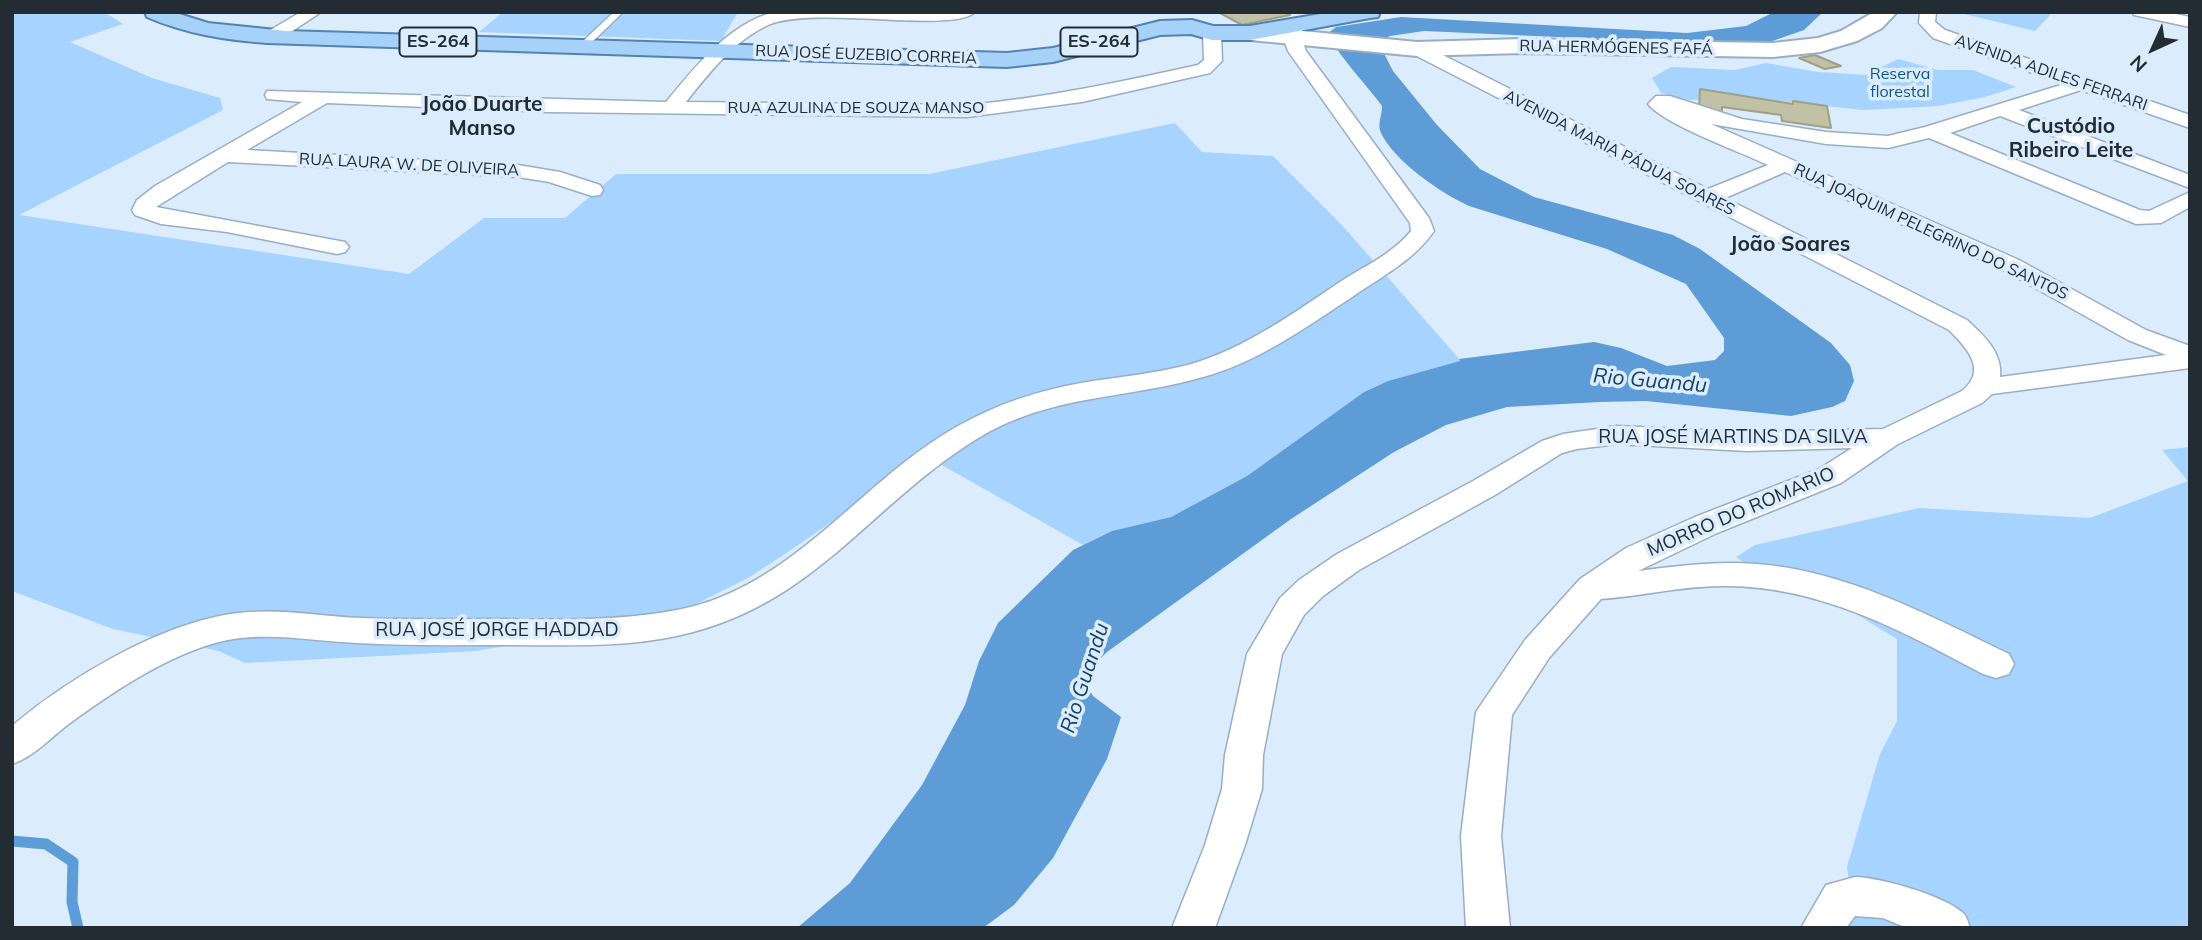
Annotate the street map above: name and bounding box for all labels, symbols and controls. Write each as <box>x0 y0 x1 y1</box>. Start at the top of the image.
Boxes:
north arrow <box>2118 14 2188 84</box>
road number: ES-264 <box>400 28 476 56</box>
road number: ES-264 <box>1060 28 1138 56</box>
street label: AVENIDA ADILES FERRARI <box>1952 31 2150 115</box>
street label: RUA HERMÓGENES FAFÁ <box>1519 37 1713 59</box>
street label: RUA JOSÉ EUZEBIO CORREIA <box>755 42 977 68</box>
park label: Reserva florestal <box>1870 64 1930 102</box>
street label: AVENIDA MARIA PÁDUA SOARES <box>1500 86 1738 220</box>
district label: João Duarte Manso <box>422 92 542 142</box>
street label: RUA AZULINA DE SOUZA MANSO <box>728 98 984 118</box>
district label: Custódio Ribeiro Leite <box>2009 114 2133 164</box>
street label: RUA LAURA W. DE OLIVEIRA <box>299 150 519 180</box>
street label: RUA JOAQUIM PELEGRINO DO SANTOS <box>1791 160 2071 304</box>
district label: João Soares <box>1730 232 1850 258</box>
water label: Rio Guandu <box>1592 363 1708 399</box>
street label: RUA JOSÉ MARTINS DA SILVA <box>1598 426 1868 448</box>
street label: MORRO DO ROMARIO <box>1644 462 1838 562</box>
street label: RUA JOSÉ JORGE HADDAD <box>375 619 619 641</box>
water label: Rio Guandu <box>1055 620 1115 736</box>

